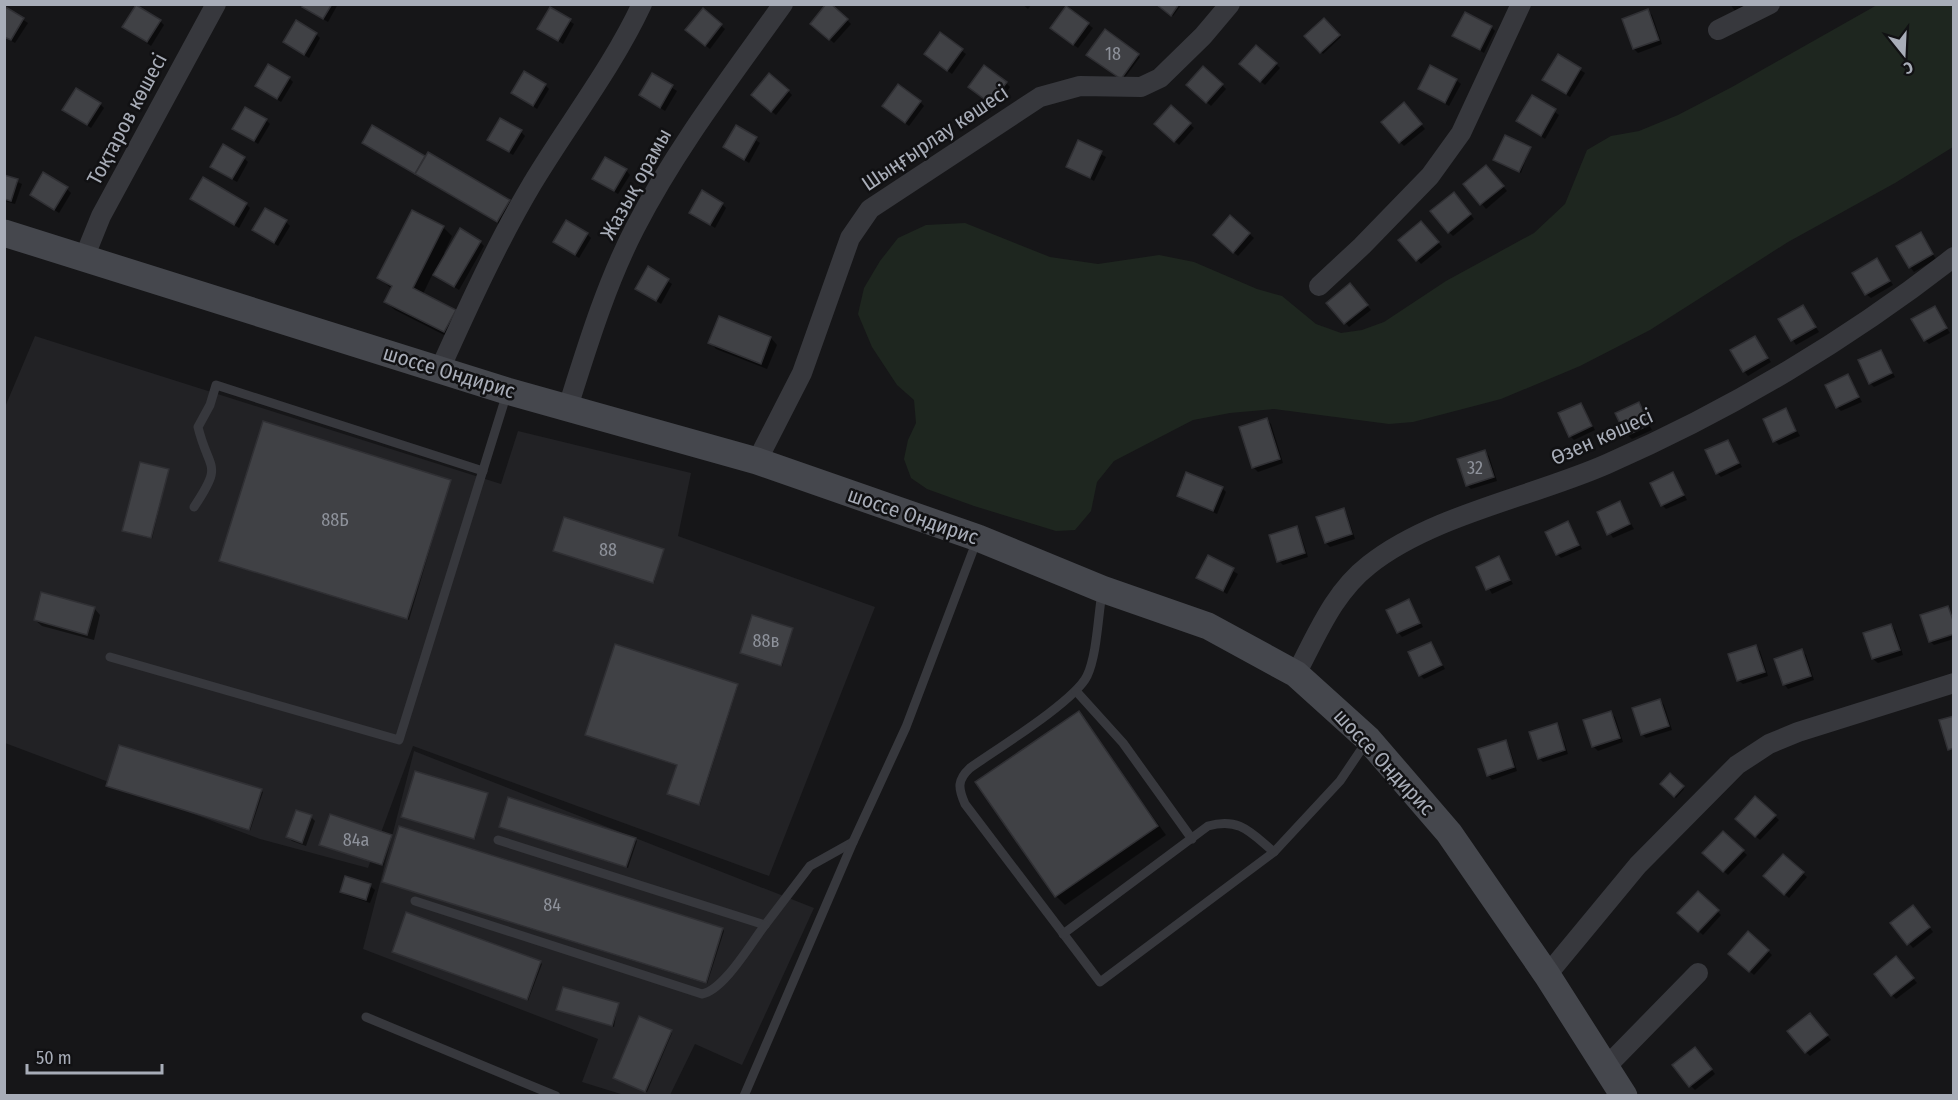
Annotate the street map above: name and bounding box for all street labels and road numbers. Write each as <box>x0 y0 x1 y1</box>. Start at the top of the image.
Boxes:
street label: Тоқтаров көшесі <box>81 49 173 189</box>
street label: Шыңғырлау көшесі <box>857 79 1013 197</box>
street label: Жазық орамы <box>595 124 677 244</box>
street label: шоссе Ондирис <box>380 340 518 404</box>
street label: Өзен көшесі <box>1547 403 1657 471</box>
street label: шоссе Ондирис <box>844 482 982 550</box>
street label: шоссе Ондирис <box>1328 703 1440 821</box>

